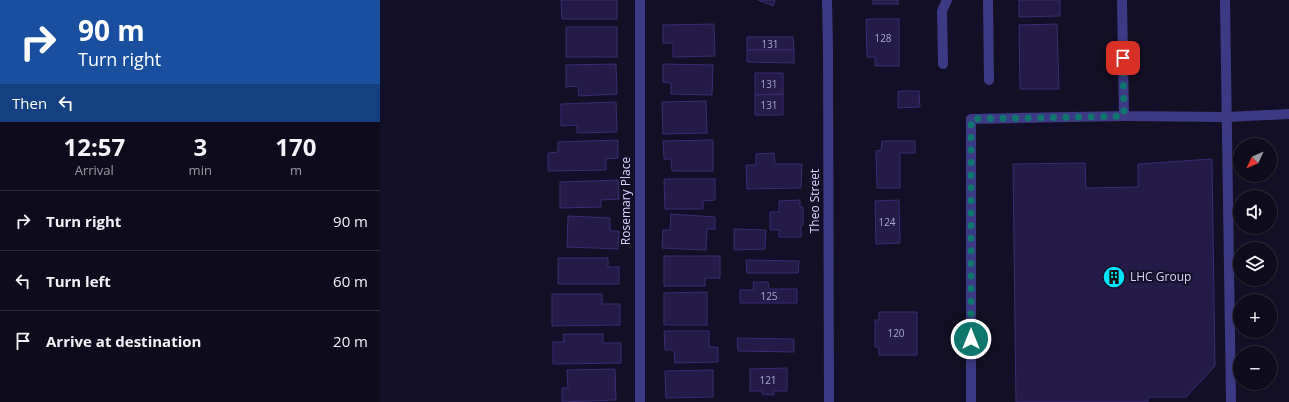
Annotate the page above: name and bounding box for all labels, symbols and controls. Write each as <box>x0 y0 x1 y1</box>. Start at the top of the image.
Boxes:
text: 90 m <box>78 11 145 49</box>
icon: right <box>12 16 64 68</box>
house number: 128 <box>874 31 892 45</box>
house number: 131 <box>761 37 779 51</box>
pin <box>1106 41 1140 75</box>
text: Turn right <box>78 47 161 71</box>
icon: arrive <box>1112 47 1134 69</box>
house number: 131 <box>760 77 778 91</box>
icon: left <box>55 92 77 114</box>
text: Then <box>12 93 47 113</box>
house number: 131 <box>760 98 778 112</box>
text: 12:57 <box>63 130 125 163</box>
text: 3 <box>193 130 207 163</box>
text: 170 <box>275 130 317 163</box>
north arrow <box>1233 138 1277 182</box>
map controls <box>1233 138 1277 390</box>
street label: Rosemary Place <box>617 157 634 245</box>
text: Arrival <box>75 161 114 179</box>
text: min <box>189 161 212 179</box>
text: m <box>290 161 302 179</box>
street label: Theo Street <box>806 169 823 233</box>
button: sound <box>1233 190 1277 234</box>
icon: right <box>12 210 34 232</box>
text: Turn right <box>46 211 121 231</box>
text: 90 m <box>333 211 368 231</box>
house number: 124 <box>878 215 896 229</box>
button: layers <box>1233 242 1277 286</box>
building icon: LHC Group <box>1101 264 1127 290</box>
place label: LHC Group <box>1130 268 1191 285</box>
icon: left <box>12 270 34 292</box>
text: Turn left <box>46 271 111 291</box>
text: 60 m <box>333 271 368 291</box>
house number: 125 <box>760 289 778 303</box>
button: + <box>1233 294 1277 338</box>
position arrow <box>950 318 992 360</box>
house number: 120 <box>887 326 905 340</box>
icon: arrive <box>12 330 34 352</box>
text: Arrive at destination <box>46 331 201 351</box>
text: 20 m <box>333 331 368 351</box>
button: − <box>1233 346 1277 390</box>
house number: 121 <box>759 373 777 387</box>

